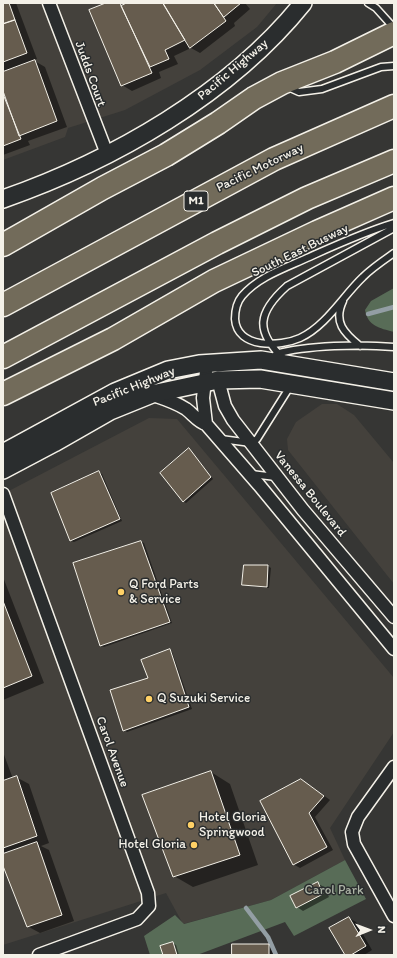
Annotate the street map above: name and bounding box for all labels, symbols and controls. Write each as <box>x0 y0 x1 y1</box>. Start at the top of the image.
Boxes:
street label: Pacific Highway <box>195 36 271 104</box>
street label: Judds Court <box>71 39 109 109</box>
street label: Pacific Motorway <box>214 140 306 196</box>
road number: M1 <box>184 191 208 211</box>
street label: South East Busway <box>249 221 351 281</box>
street label: Pacific Highway <box>91 363 177 411</box>
street label: Vanessa Boulevard <box>271 448 349 540</box>
place label: Q Ford Parts & Service <box>129 577 199 608</box>
marker: Q Ford Parts & Service <box>116 587 126 597</box>
place label: Q Suzuki Service <box>157 691 250 707</box>
marker: Q Suzuki Service <box>144 694 154 704</box>
street label: Carol Avenue <box>92 714 132 790</box>
place label: Hotel Gloria Springwood <box>199 810 267 841</box>
marker: Hotel Gloria Springwood <box>186 820 196 830</box>
place label: Hotel Gloria <box>118 837 186 853</box>
marker: Hotel Gloria <box>189 840 199 850</box>
park label: Carol Park <box>304 883 364 899</box>
north arrow <box>349 910 389 950</box>
text: N <box>375 926 388 934</box>

